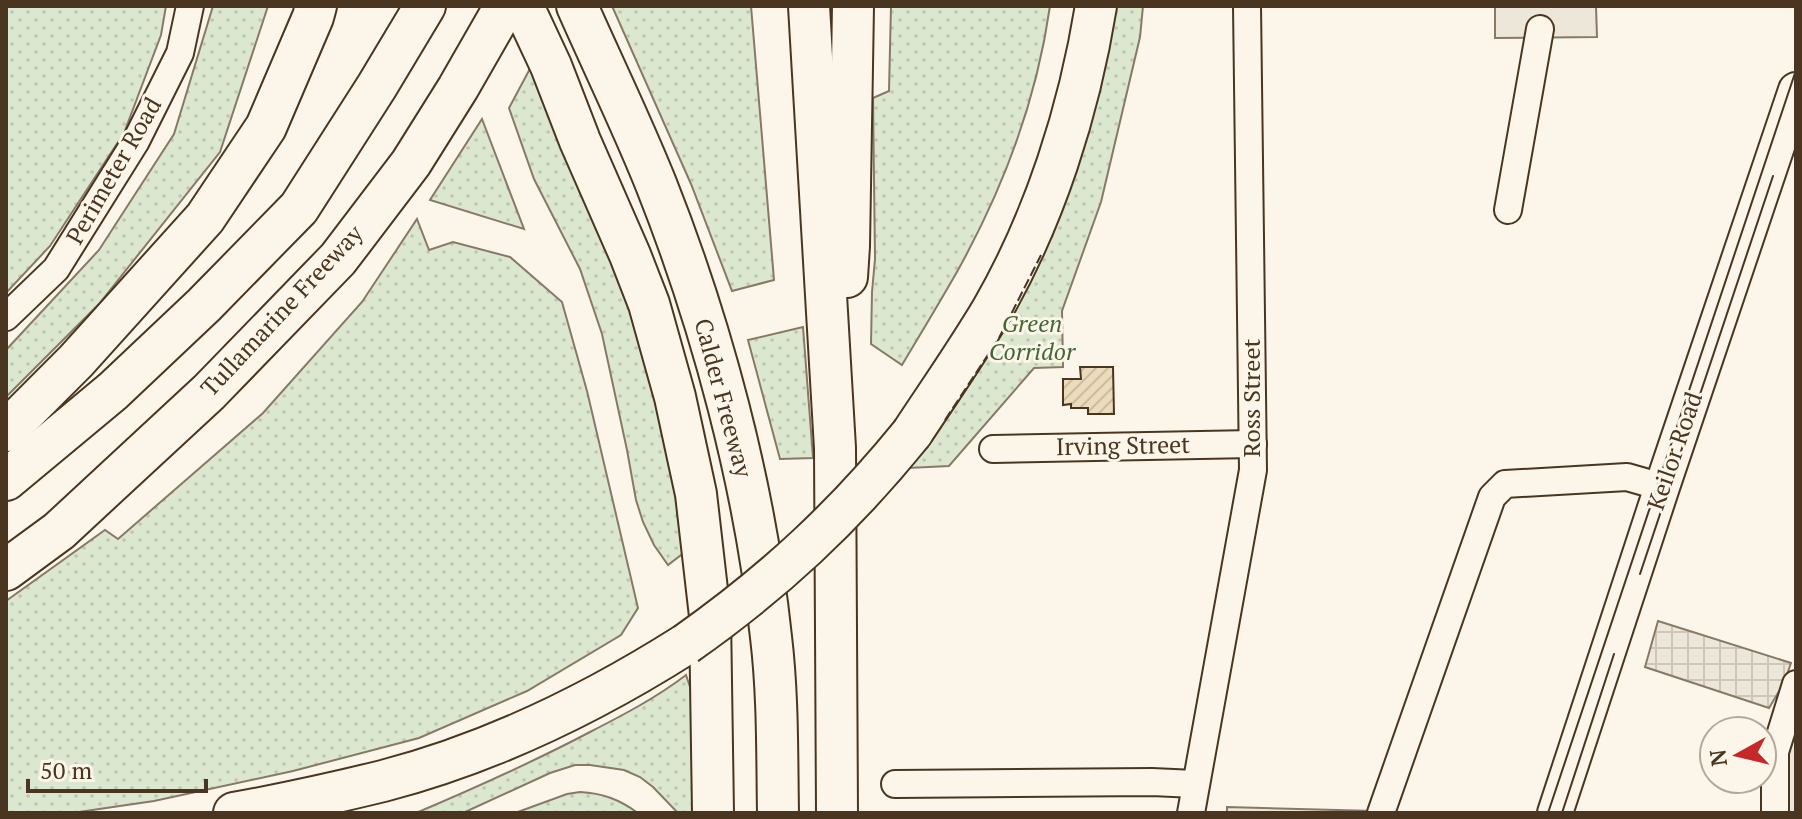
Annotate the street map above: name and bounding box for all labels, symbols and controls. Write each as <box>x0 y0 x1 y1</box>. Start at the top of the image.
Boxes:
street label: Perimeter Road <box>58 91 168 250</box>
street label: Tullamarine Freeway <box>193 217 370 403</box>
park label: Green Corridor <box>989 307 1077 367</box>
street label: Calder Freeway <box>687 315 761 482</box>
street label: Ross Street <box>1235 339 1267 457</box>
street label: Keilor Road <box>1639 387 1709 514</box>
street label: Irving Street <box>1056 428 1190 462</box>
north arrow <box>1698 715 1778 795</box>
scale bar <box>28 743 206 793</box>
text: N <box>1702 747 1733 768</box>
text: 50 m <box>40 754 92 786</box>

